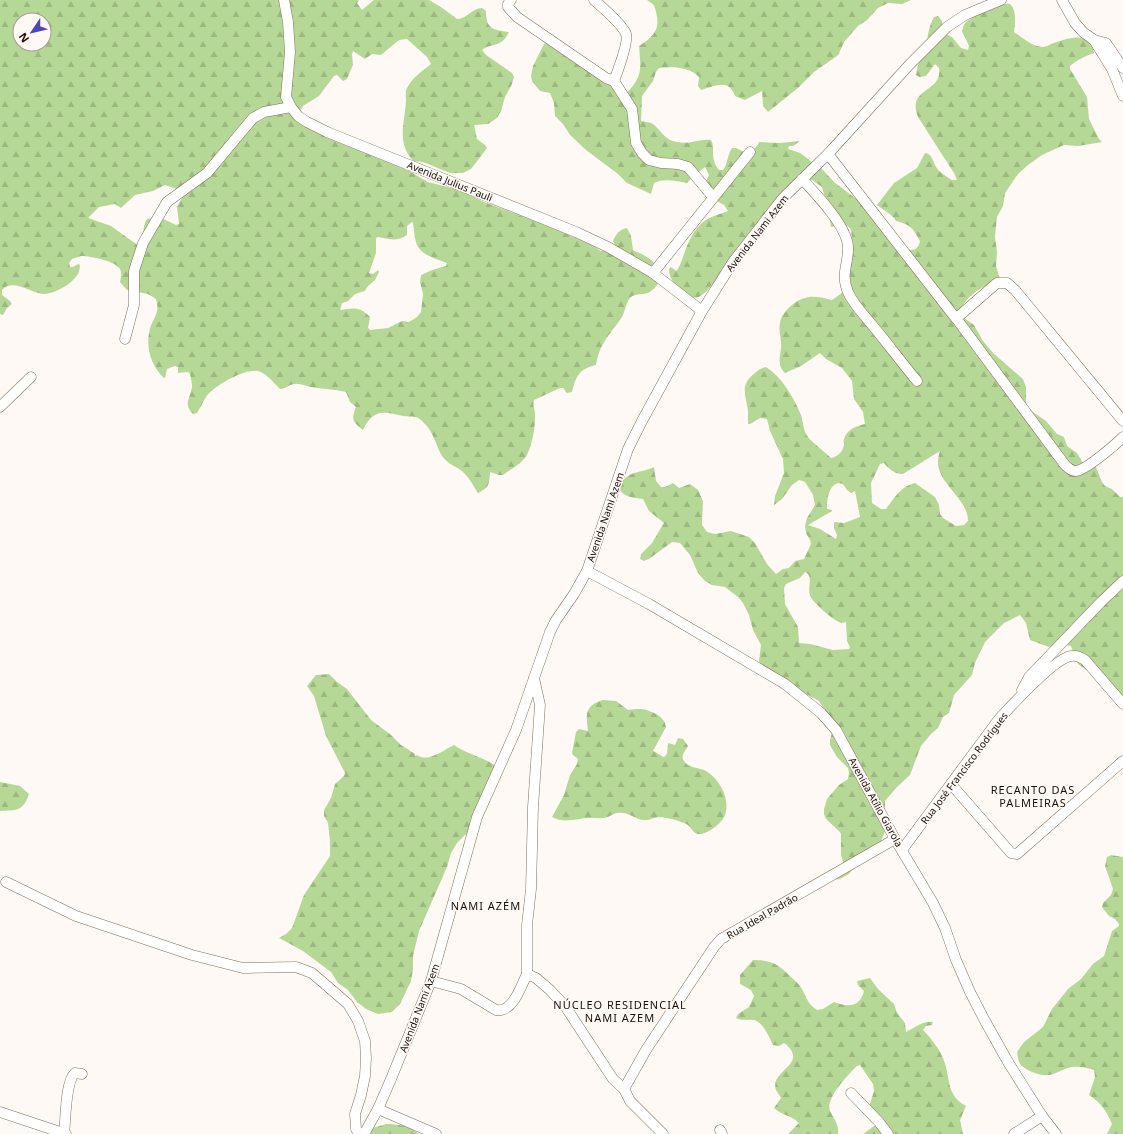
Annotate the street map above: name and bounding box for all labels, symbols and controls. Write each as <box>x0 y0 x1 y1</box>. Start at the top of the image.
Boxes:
north arrow <box>12 12 52 52</box>
text: N <box>15 30 32 46</box>
street label: Avenida Julius Pauli <box>405 157 495 205</box>
street label: Avenida Nami Azem <box>723 192 791 274</box>
street label: Avenida Nami Azem <box>583 470 627 564</box>
street label: Rua José Francisco Rodrigues <box>917 709 1011 827</box>
street label: Avenida Atílio Giarola <box>846 755 906 849</box>
district label: RECANTO DAS PALMEIRAS <box>991 782 1075 810</box>
street label: Rua Ideal Padrão <box>724 890 800 942</box>
district label: NAMI AZÉM <box>451 898 521 913</box>
street label: Avenida Nami Azem <box>396 962 442 1054</box>
district label: NÚCLEO RESIDENCIAL NAMI AZEM <box>553 997 687 1025</box>

